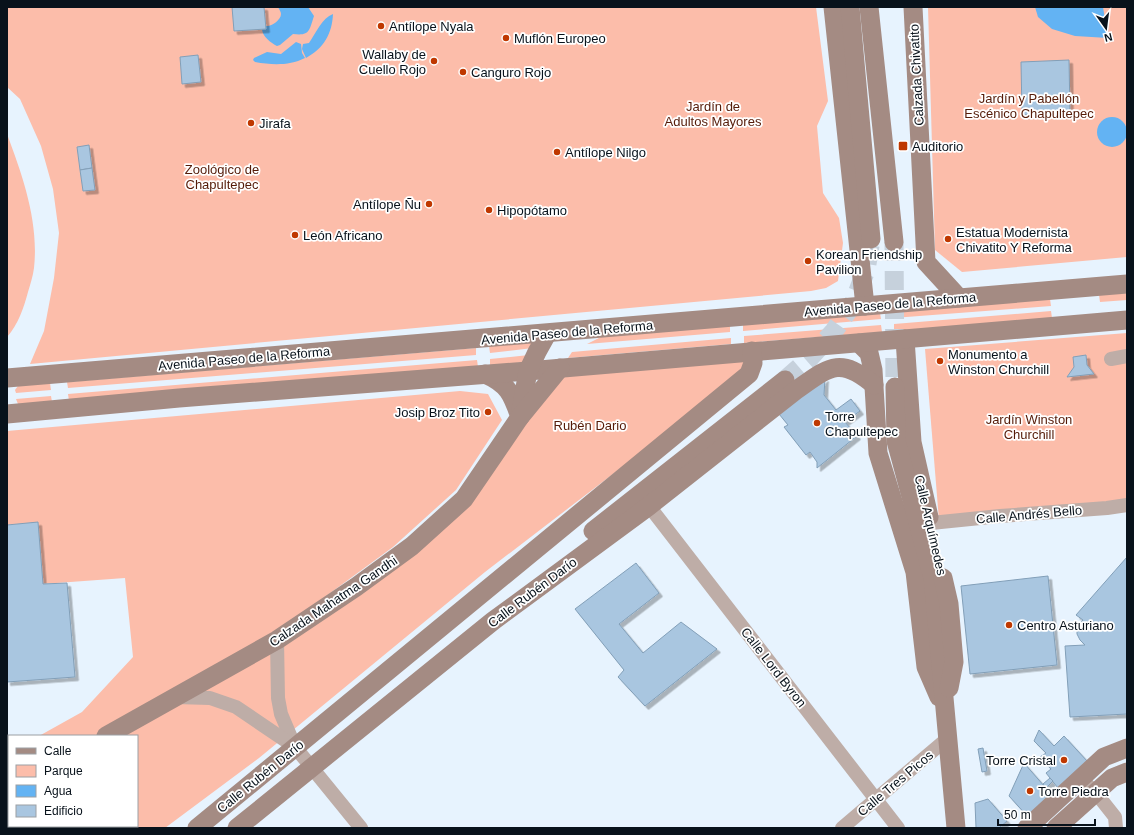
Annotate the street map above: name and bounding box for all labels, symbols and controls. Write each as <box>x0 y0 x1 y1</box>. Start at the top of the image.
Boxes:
north arrow <box>1086 8 1126 48</box>
place label: Antílope Nyala <box>389 19 474 34</box>
marker: Antílope Nyala <box>376 21 386 31</box>
street label: Calzada Chivatito <box>906 24 927 126</box>
place label: Muflón Europeo <box>514 31 606 46</box>
text: N <box>1103 31 1114 44</box>
marker: Muflón Europeo <box>501 33 511 43</box>
place label: Wallaby de Cuello Rojo <box>359 47 426 77</box>
marker: Wallaby de Cuello Rojo <box>429 56 439 66</box>
place label: Canguro Rojo <box>471 65 551 80</box>
marker: Canguro Rojo <box>458 67 468 77</box>
park label: Jardín y Pabellón Escénico Chapultepec <box>964 91 1094 121</box>
park label: Jardín de Adultos Mayores <box>665 99 762 129</box>
place label: Jirafa <box>259 116 292 131</box>
marker: Jirafa <box>246 118 256 128</box>
place label: Auditorio <box>912 139 963 154</box>
marker: Auditorio <box>897 140 909 152</box>
place label: Antílope Nilgo <box>565 145 646 160</box>
marker: Antílope Nilgo <box>552 147 562 157</box>
park label: Zoológico de Chapultepec <box>185 162 259 192</box>
place label: Antílope Ñu <box>353 197 421 212</box>
marker: Antílope Ñu <box>424 199 434 209</box>
place label: Hipopótamo <box>497 203 567 218</box>
marker: Hipopótamo <box>484 205 494 215</box>
place label: Estatua Modernista Chivatito Y Reforma <box>956 225 1073 255</box>
place label: León Africano <box>303 228 383 243</box>
marker: León Africano <box>290 230 300 240</box>
marker: Estatua Modernista Chivatito Y Reforma <box>943 234 953 244</box>
place label: Korean Friendship Pavilion <box>816 247 922 277</box>
marker: Korean Friendship Pavilion <box>803 256 813 266</box>
street label: Avenida Paseo de la Reforma <box>803 289 977 319</box>
street label: Avenida Paseo de la Reforma <box>480 317 654 347</box>
street label: Avenida Paseo de la Reforma <box>157 343 331 373</box>
place label: Monumento a Winston Churchill <box>948 347 1049 377</box>
marker: Monumento a Winston Churchill <box>935 356 945 366</box>
place label: Josip Broz Tito <box>395 405 480 420</box>
marker: Josip Broz Tito <box>483 407 493 417</box>
place label: Torre Chapultepec <box>825 409 898 439</box>
park label: Jardín Winston Churchill <box>986 412 1072 442</box>
park label: Rubén Dario <box>554 418 627 433</box>
marker: Torre Chapultepec <box>812 418 822 428</box>
street label: Calle Arquímedes <box>912 473 949 577</box>
street label: Calle Andrés Bello <box>975 502 1083 527</box>
street label: Calzada Mahatma Gandhi <box>266 553 400 650</box>
street label: Calle Rubén Darío <box>485 554 580 631</box>
place label: Centro Asturiano <box>1017 618 1114 633</box>
marker: Centro Asturiano <box>1004 620 1014 630</box>
street label: Calle Lord Byron <box>738 625 809 710</box>
legend <box>8 735 138 827</box>
street label: Calle Rubén Darío <box>214 737 307 816</box>
text: Calle <box>44 744 72 758</box>
street label: Calle Tres Picos <box>855 747 936 819</box>
place label: Torre Cristal <box>986 753 1056 768</box>
marker: Torre Cristal <box>1059 755 1069 765</box>
text: Parque <box>44 764 83 778</box>
text: Agua <box>44 784 72 798</box>
place label: Torre Piedra <box>1038 784 1110 799</box>
marker: Torre Piedra <box>1025 786 1035 796</box>
scale bar <box>998 801 1095 827</box>
text: Edificio <box>44 804 83 818</box>
text: 50 m <box>1004 808 1031 822</box>

